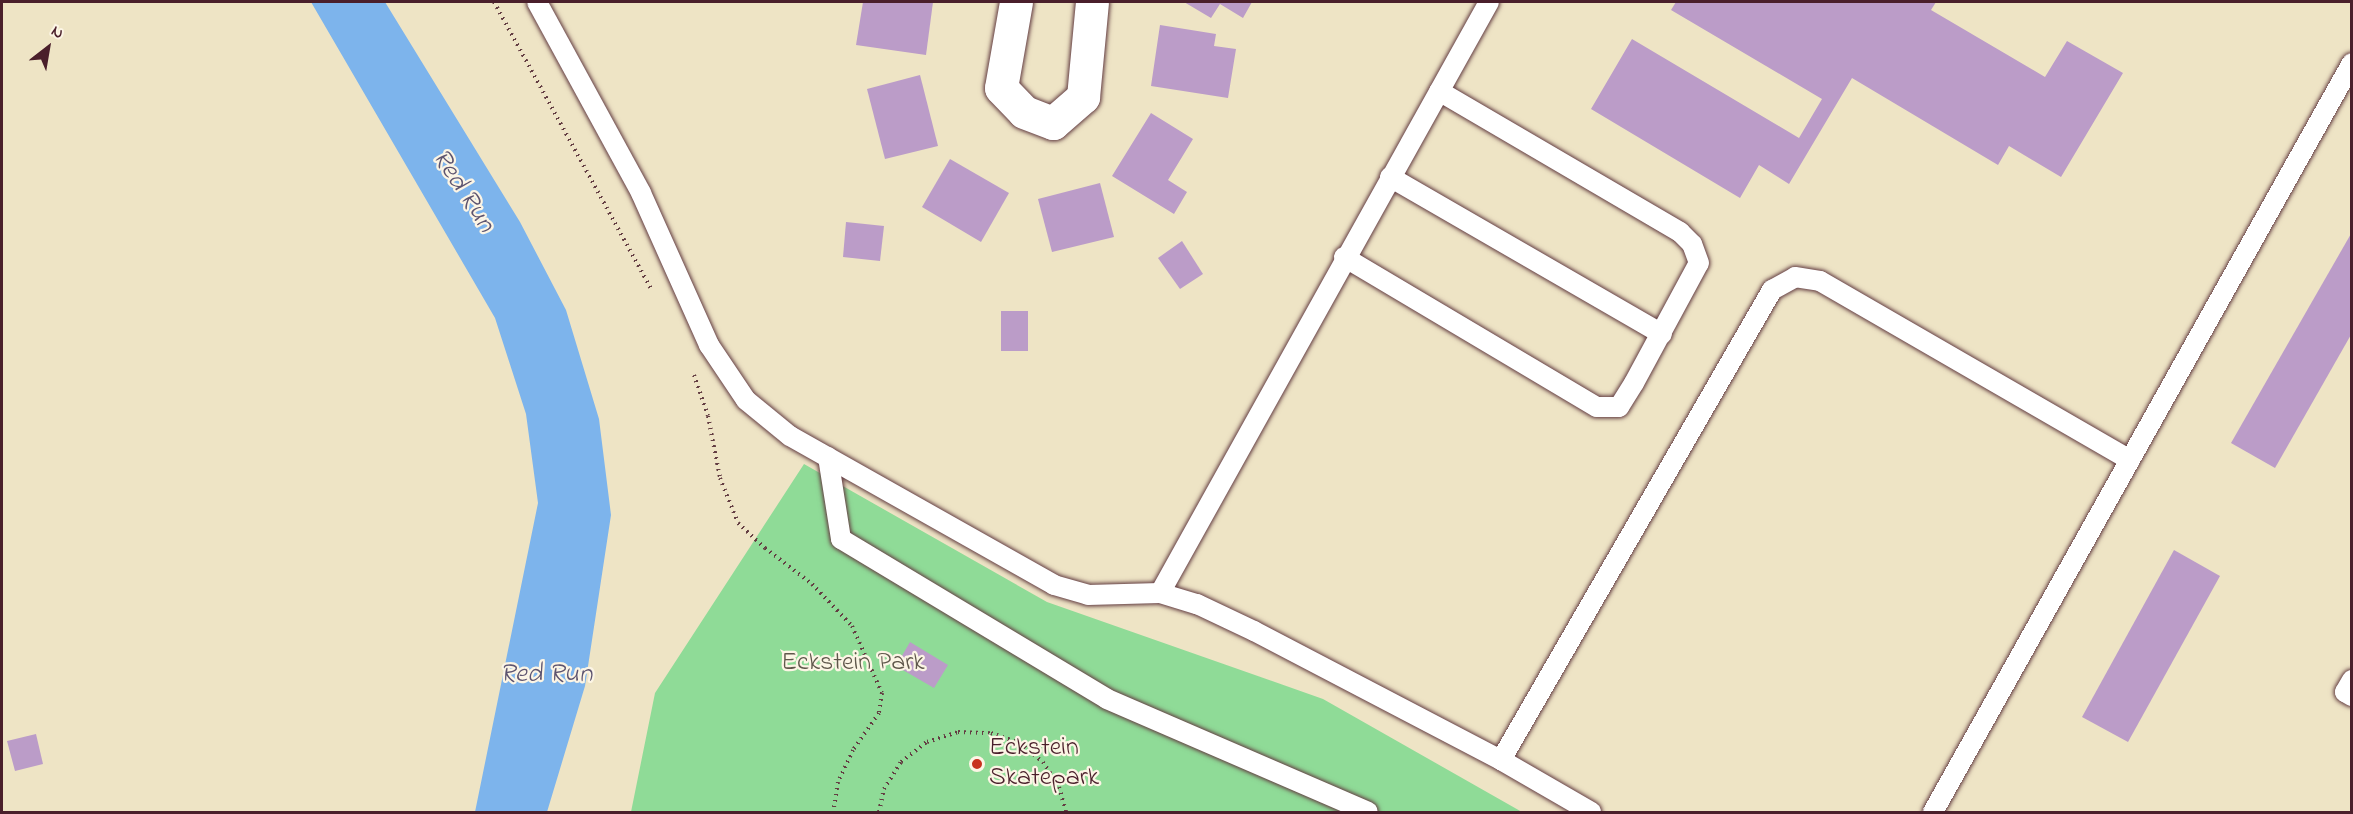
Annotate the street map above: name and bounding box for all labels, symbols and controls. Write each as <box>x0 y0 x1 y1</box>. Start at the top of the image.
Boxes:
north arrow <box>18 18 78 78</box>
text: N <box>46 20 68 46</box>
water label: Red Run <box>424 143 502 239</box>
park label: Eckstein Park <box>781 648 925 680</box>
water label: Red Run <box>500 659 592 691</box>
place label: Eckstein Skatepark <box>989 733 1099 794</box>
marker: Eckstein Skatepark <box>970 757 984 771</box>

